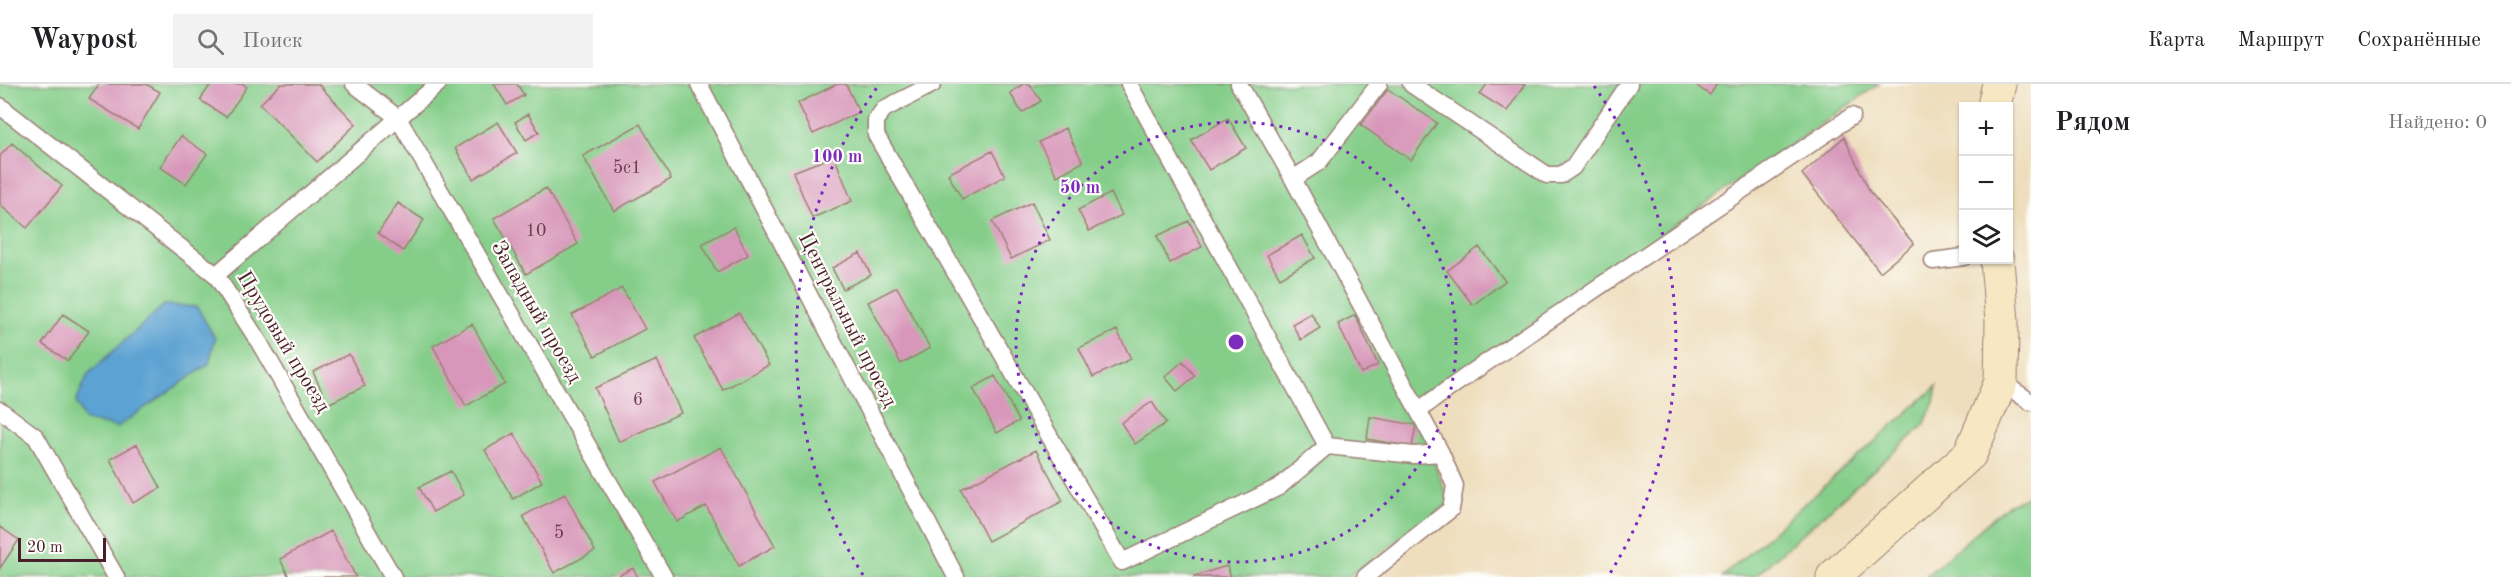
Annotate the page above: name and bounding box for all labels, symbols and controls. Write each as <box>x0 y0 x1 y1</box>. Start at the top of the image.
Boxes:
search box <box>173 14 593 68</box>
icon: search <box>194 25 227 58</box>
text: Waypost <box>30 27 137 55</box>
text: Поиск <box>242 30 303 52</box>
text: Карта <box>2148 30 2205 51</box>
text: Маршрут <box>2238 30 2324 51</box>
text: Сохранённые <box>2357 30 2481 51</box>
map controls <box>1959 102 2013 264</box>
button: + <box>1959 102 2013 156</box>
text: Рядом <box>2055 110 2130 136</box>
text: Найдено: 0 <box>2388 113 2487 133</box>
text: 100 m <box>812 148 862 166</box>
button: − <box>1959 156 2013 210</box>
house number: 5с1 <box>613 159 641 177</box>
text: 50 m <box>1060 179 1100 197</box>
button: layers <box>1959 210 2013 264</box>
house number: 10 <box>526 222 546 240</box>
street label: Центральный проезд <box>794 229 900 411</box>
street label: Западный проезд <box>487 237 585 387</box>
street label: Прудовый проезд <box>233 268 334 417</box>
centre of rings <box>1226 332 1246 352</box>
house number: 6 <box>633 391 643 409</box>
house number: 5 <box>554 524 564 542</box>
scale bar <box>18 535 106 562</box>
text: 20 m <box>27 540 63 556</box>

